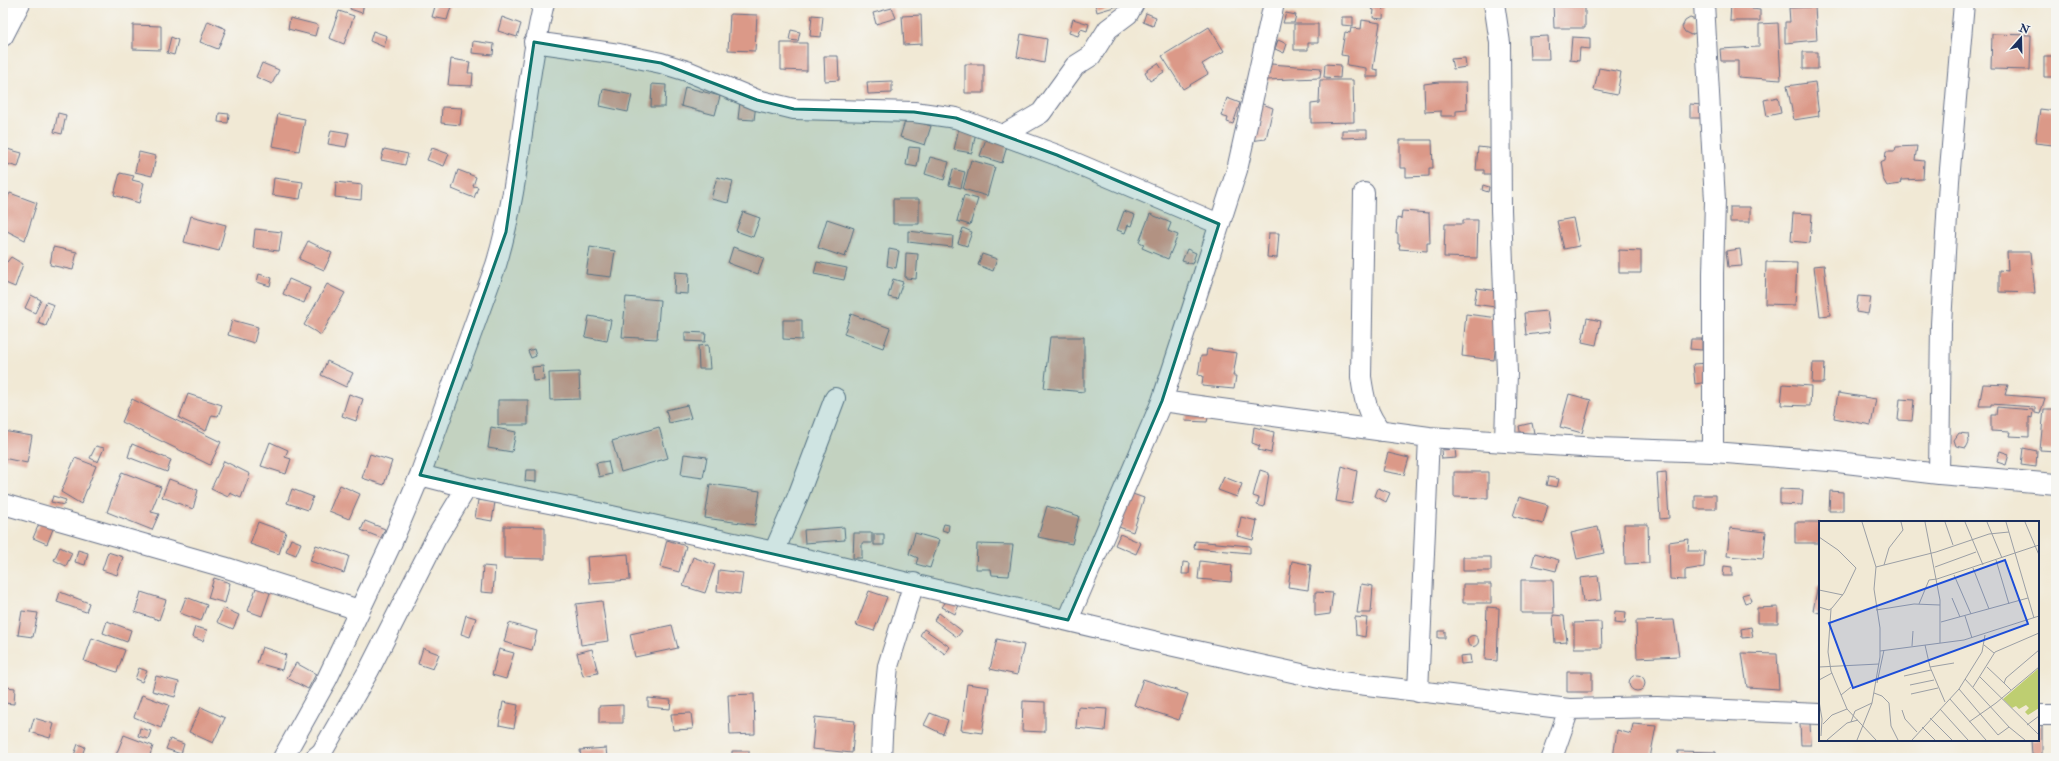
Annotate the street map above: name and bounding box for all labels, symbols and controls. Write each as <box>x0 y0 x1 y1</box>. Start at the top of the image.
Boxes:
north arrow <box>2001 18 2041 58</box>
text: N <box>2016 21 2032 37</box>
inset map <box>1819 521 2039 741</box>

